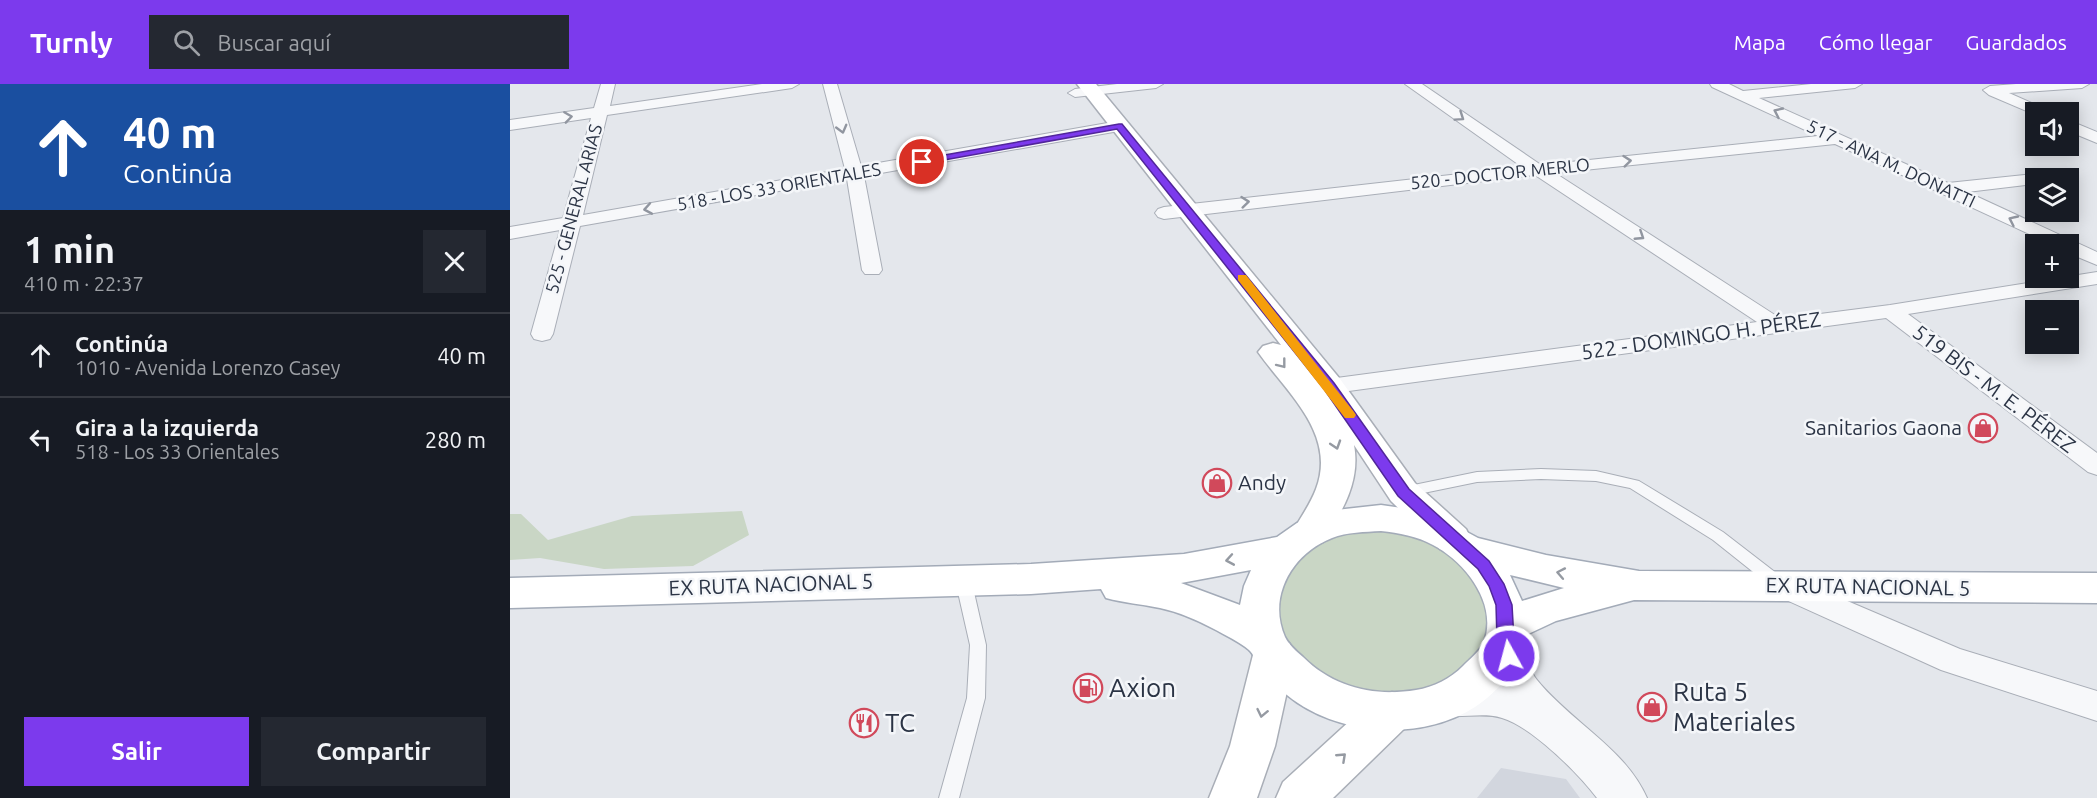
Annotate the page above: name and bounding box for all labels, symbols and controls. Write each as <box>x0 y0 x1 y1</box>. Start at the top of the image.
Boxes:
search box <box>149 15 569 69</box>
icon: search <box>170 26 203 59</box>
text: Turnly <box>30 27 113 58</box>
text: Buscar aquí <box>218 30 331 55</box>
text: Mapa <box>1734 30 1786 54</box>
text: Cómo llegar <box>1819 30 1933 54</box>
text: Guardados <box>1966 30 2067 54</box>
map controls <box>2025 102 2079 354</box>
button: sound <box>2025 102 2079 156</box>
icon: ahead <box>24 108 102 186</box>
one-way arrow <box>1774 108 1785 120</box>
text: 40 m <box>123 109 217 156</box>
one-way arrow <box>1453 110 1464 121</box>
one-way arrow <box>563 111 572 123</box>
street label: 517 - ANA M. DONATTI <box>1804 115 1979 211</box>
street label: 525 - GENERAL ARIAS <box>541 122 605 296</box>
one-way arrow <box>835 123 847 134</box>
pin <box>896 136 947 187</box>
icon: arrive <box>905 145 938 178</box>
street label: 520 - DOCTOR MERLO <box>1409 154 1591 192</box>
one-way arrow <box>1622 155 1632 168</box>
text: Continúa <box>123 158 233 188</box>
street label: 518 - LOS 33 ORIENTALES <box>675 158 882 214</box>
button: layers <box>2025 168 2079 222</box>
one-way arrow <box>1241 196 1250 209</box>
one-way arrow <box>643 202 653 215</box>
one-way arrow <box>2008 215 2019 227</box>
text: 1 min <box>24 229 115 270</box>
one-way arrow <box>1634 229 1644 241</box>
button: close <box>423 230 486 293</box>
button: + <box>2025 234 2079 288</box>
text: 410 m · 22:37 <box>24 272 144 295</box>
button: − <box>2025 300 2079 354</box>
street label: 522 - DOMINGO H. PÉREZ <box>1579 306 1822 364</box>
street label: 519 BIS - M. E. PÉREZ <box>1909 319 2081 457</box>
text: Continúa <box>75 331 168 356</box>
icon: ahead <box>24 339 57 372</box>
text: 40 m <box>437 343 486 368</box>
text: 1010 - Avenida Lorenzo Casey <box>75 356 341 379</box>
one-way arrow <box>1275 358 1286 369</box>
shop icon: Sanitarios Gaona <box>1967 412 1999 444</box>
text: Gira a la izquierda <box>75 415 259 440</box>
place label: Sanitarios Gaona <box>1805 415 1962 439</box>
icon: left <box>24 423 57 456</box>
text: 280 m <box>425 427 486 452</box>
one-way arrow <box>1329 439 1341 450</box>
text: 518 - Los 33 Orientales <box>75 440 280 463</box>
shop icon: Andy <box>1201 467 1233 499</box>
place label: Andy <box>1238 470 1286 494</box>
one-way arrow <box>1226 553 1236 566</box>
one-way arrow <box>1556 567 1566 580</box>
street label: EX RUTA NACIONAL 5 <box>668 568 874 600</box>
street label: EX RUTA NACIONAL 5 <box>1765 572 1971 600</box>
position arrow <box>1477 624 1541 688</box>
fuel station icon: Axion <box>1072 672 1104 704</box>
place label: Axion <box>1109 673 1176 702</box>
place label: Ruta 5 Materiales <box>1673 677 1795 736</box>
shop icon: Ruta 5 Materiales <box>1636 691 1668 723</box>
restaurant icon: TC <box>848 707 880 739</box>
one-way arrow <box>1256 707 1269 717</box>
place label: TC <box>885 708 915 737</box>
button: Salir <box>24 717 249 786</box>
button: Compartir <box>261 717 486 786</box>
one-way arrow <box>1335 754 1346 765</box>

